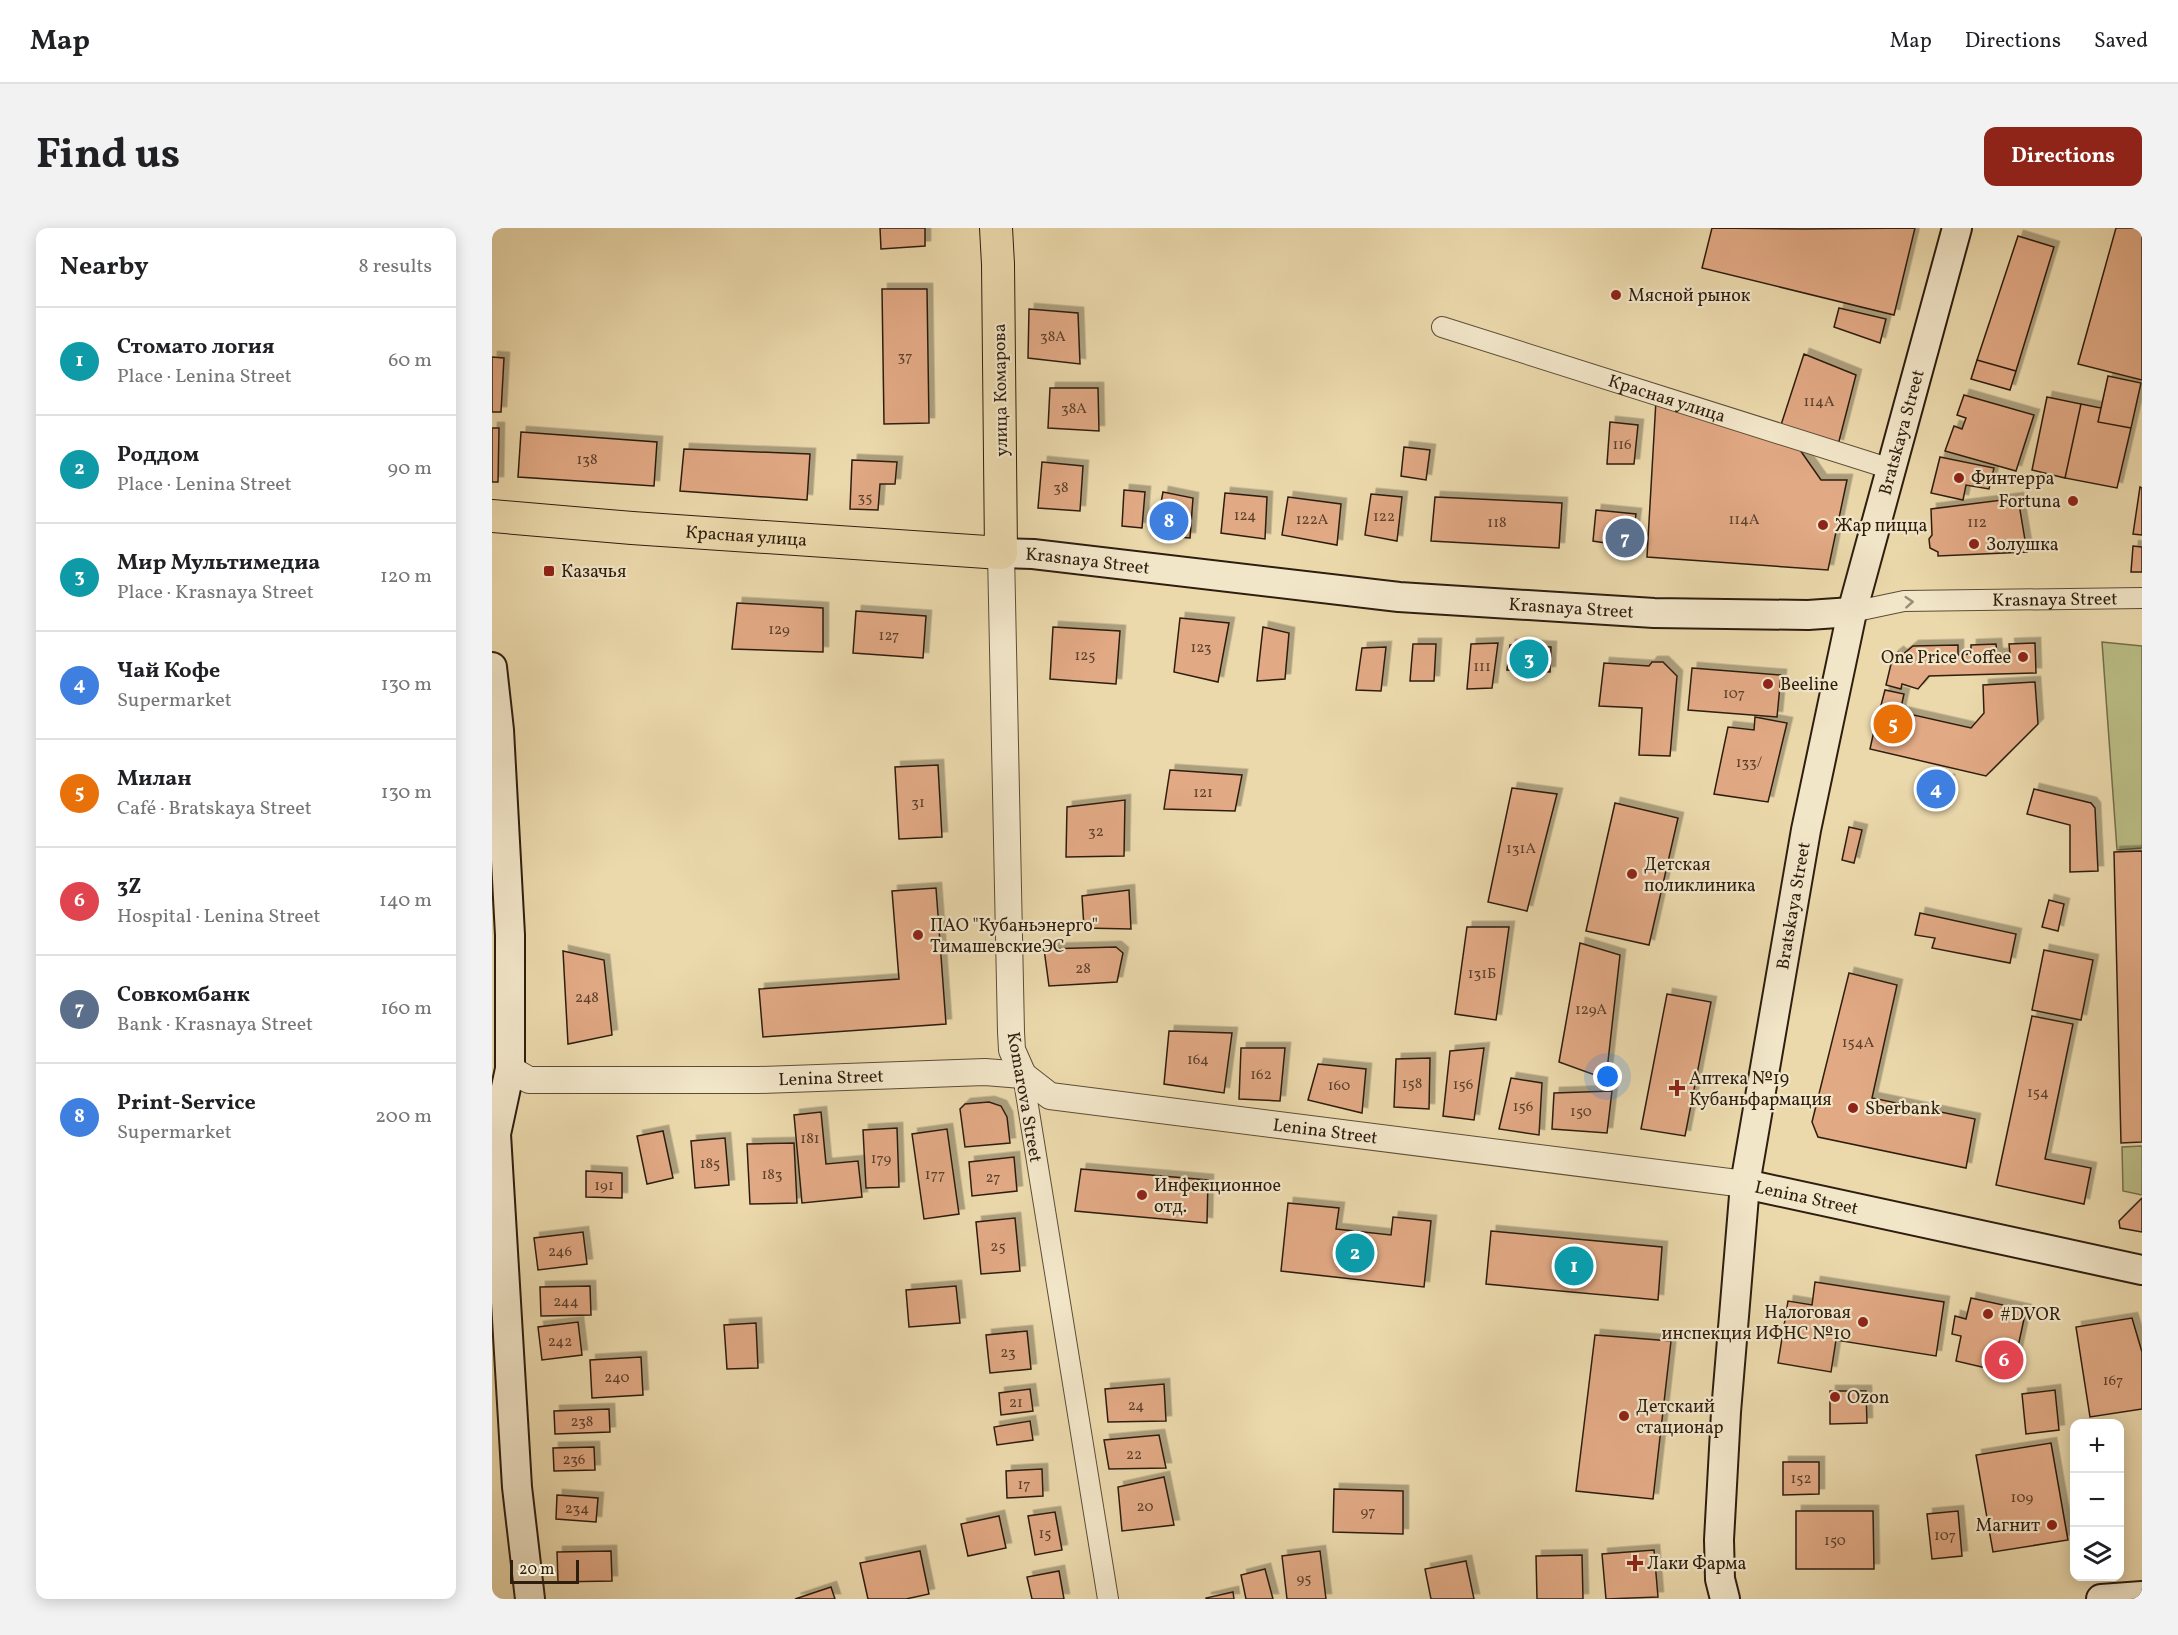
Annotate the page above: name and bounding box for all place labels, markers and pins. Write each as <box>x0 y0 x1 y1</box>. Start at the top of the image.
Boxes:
place label: Мясной рынок <box>1628 284 1751 309</box>
marker: Мясной рынок <box>1609 288 1623 302</box>
place label: Финтерра <box>1971 467 2055 492</box>
marker: Финтерра <box>1952 471 1966 485</box>
place label: Fortuna <box>1999 490 2061 515</box>
marker: Fortuna <box>2066 494 2080 508</box>
pin: 8 <box>1150 498 1188 544</box>
place label: Жар пицца <box>1835 514 1928 539</box>
pin: 7 <box>1606 516 1644 560</box>
marker: Жар пицца <box>1816 518 1830 532</box>
place label: Золушка <box>1986 533 2059 558</box>
marker: Золушка <box>1967 537 1981 551</box>
place label: Казачья <box>561 560 626 585</box>
marker: Казачья <box>542 564 556 578</box>
pin: 3 <box>1510 636 1548 682</box>
place label: One Price Coffee <box>1881 646 2011 671</box>
marker: One Price Coffee <box>2016 650 2030 664</box>
place label: Beeline <box>1780 673 1838 698</box>
marker: Beeline <box>1761 677 1775 691</box>
pin: 5 <box>1874 702 1912 746</box>
pin: 4 <box>1916 766 1956 812</box>
place label: Детская поликлиника <box>1644 853 1756 899</box>
marker: Детская поликлиника <box>1625 867 1639 881</box>
place label: ПАО "Кубаньэнерго" ТимашевскиеЭС <box>930 914 1098 960</box>
marker: ПАО "Кубаньэнерго" ТимашевскиеЭС <box>911 928 925 942</box>
place label: Аптека №19 Кубаньфармация <box>1689 1067 1832 1113</box>
marker: Аптека №19 Кубаньфармация <box>1670 1081 1684 1095</box>
place label: Sberbank <box>1865 1097 1940 1122</box>
marker: Sberbank <box>1846 1101 1860 1115</box>
place label: Инфекционное отд. <box>1154 1174 1281 1220</box>
marker: Инфекционное отд. <box>1135 1188 1149 1202</box>
pin: 2 <box>1336 1230 1374 1276</box>
pin: 1 <box>1554 1244 1594 1288</box>
place label: Налоговая инспекция ИФНС №10 <box>1662 1301 1851 1347</box>
place label: #DVOR <box>2000 1303 2061 1328</box>
marker: #DVOR <box>1981 1307 1995 1321</box>
marker: Налоговая инспекция ИФНС №10 <box>1856 1315 1870 1329</box>
pin: 6 <box>1984 1338 2024 1382</box>
place label: Ozon <box>1847 1386 1890 1411</box>
marker: Ozon <box>1828 1390 1842 1404</box>
place label: Детскаий стационар <box>1636 1395 1724 1441</box>
marker: Детскаий стационар <box>1617 1409 1631 1423</box>
place label: Магнит <box>1976 1514 2040 1539</box>
marker: Магнит <box>2045 1518 2059 1532</box>
place label: Лаки Фарма <box>1647 1552 1747 1577</box>
marker: Лаки Фарма <box>1628 1556 1642 1570</box>

